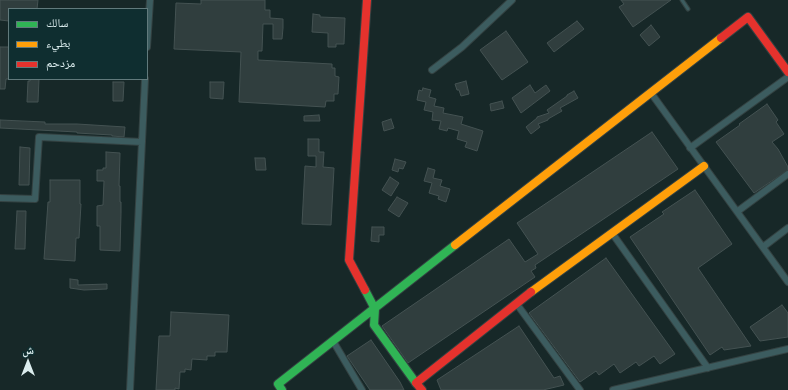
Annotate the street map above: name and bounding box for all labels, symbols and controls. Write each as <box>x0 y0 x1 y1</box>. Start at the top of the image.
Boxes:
legend <box>8 8 148 80</box>
text: سالك <box>46 15 68 30</box>
text: بطيء <box>46 35 70 50</box>
text: مزدحم <box>46 55 75 70</box>
north arrow <box>8 342 48 382</box>
text: ش <box>22 343 34 357</box>

